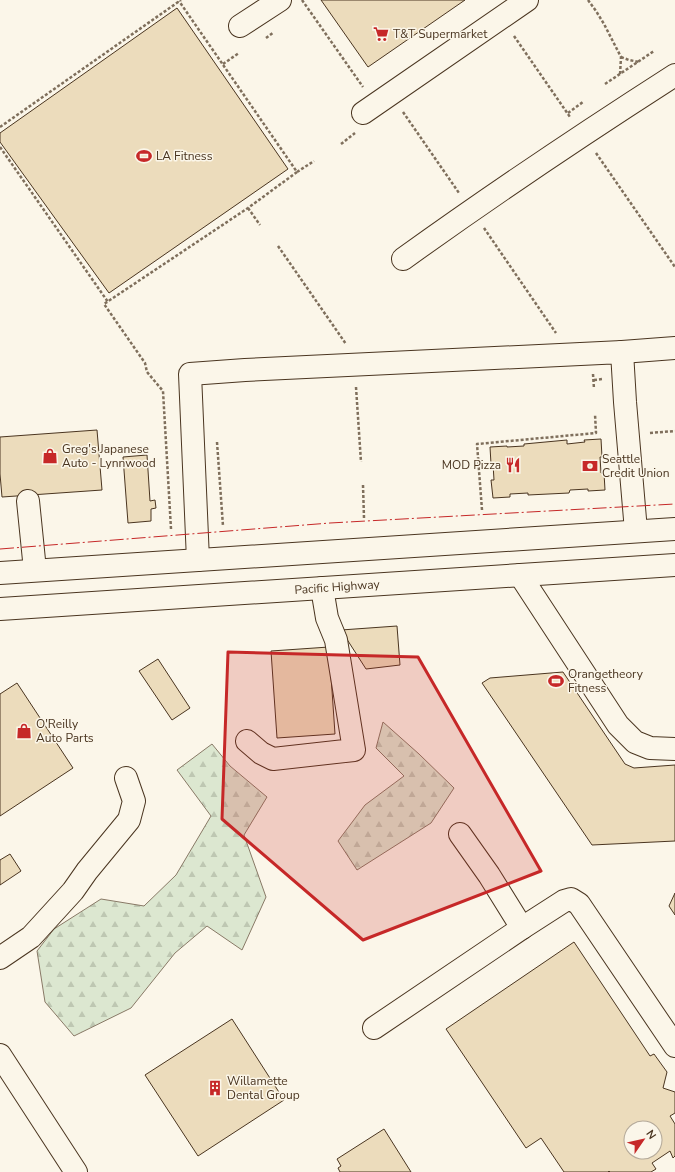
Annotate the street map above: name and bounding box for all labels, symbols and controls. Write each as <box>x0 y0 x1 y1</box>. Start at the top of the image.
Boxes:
supermarket icon: T&T Supermarket <box>372 25 390 43</box>
place label: T&T Supermarket <box>393 26 488 42</box>
sports icon: LA Fitness <box>135 147 153 165</box>
place label: LA Fitness <box>156 148 213 164</box>
place label: Greg's Japanese Auto - Lynnwood <box>62 441 156 471</box>
shop icon: Greg's Japanese Auto - Lynnwood <box>41 447 59 465</box>
place label: Seattle Credit Union <box>602 451 670 481</box>
restaurant icon: MOD Pizza <box>504 456 522 474</box>
place label: MOD Pizza <box>442 457 501 473</box>
bank icon: Seattle Credit Union <box>581 457 599 475</box>
street label: Pacific Highway <box>294 576 381 598</box>
place label: Orangetheory Fitness <box>568 666 644 696</box>
sports icon: Orangetheory Fitness <box>547 672 565 690</box>
place label: O'Reilly Auto Parts <box>36 716 94 746</box>
shop icon: O'Reilly Auto Parts <box>15 722 33 740</box>
place label: Willamette Dental Group <box>227 1073 300 1103</box>
building icon: Willamette Dental Group <box>206 1079 224 1097</box>
north arrow <box>623 1120 663 1160</box>
text: N <box>642 1127 659 1142</box>

